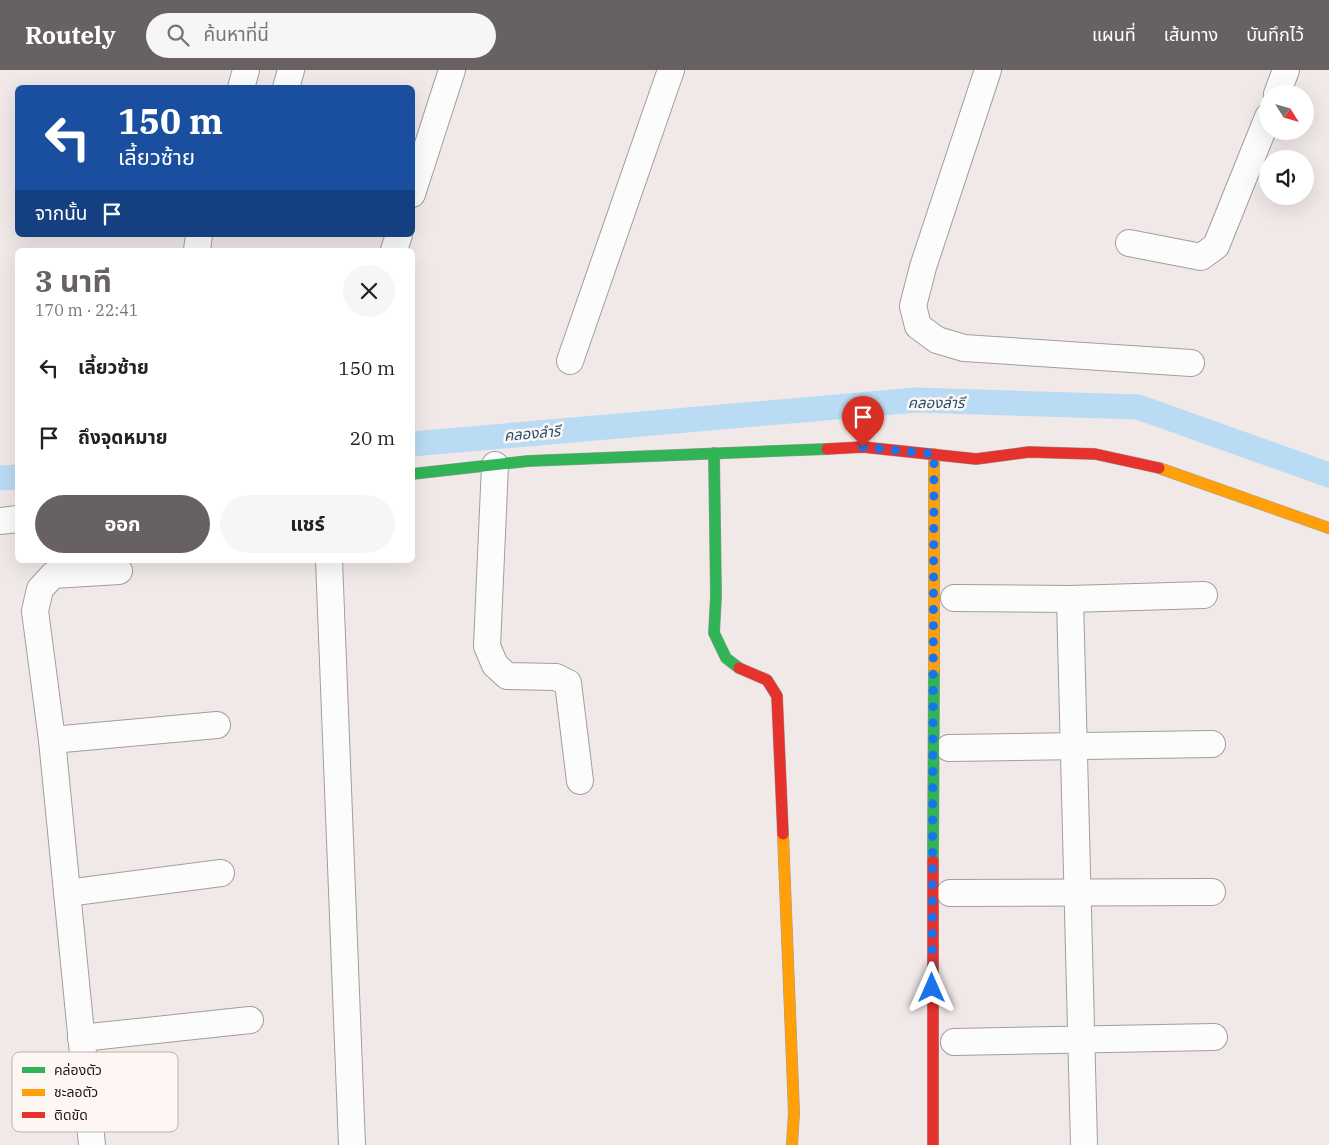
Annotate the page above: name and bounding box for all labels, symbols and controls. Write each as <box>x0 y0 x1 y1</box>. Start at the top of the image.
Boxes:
search box <box>146 13 496 58</box>
text: Routely <box>25 19 116 51</box>
icon: search <box>164 21 192 49</box>
text: ค้นหาที่นี่ <box>204 22 269 46</box>
text: แผนที่ <box>1092 23 1136 46</box>
text: เส้นทาง <box>1164 23 1218 46</box>
text: บันทึกไว้ <box>1246 23 1304 46</box>
north arrow <box>1259 85 1314 140</box>
map controls <box>1259 85 1314 205</box>
text: 150 m <box>118 98 223 144</box>
icon: left <box>35 105 100 170</box>
text: เลี้ยวซ้าย <box>118 142 195 171</box>
button: sound <box>1259 150 1314 205</box>
icon: arrive <box>98 200 126 228</box>
text: จากนั้น <box>35 201 88 225</box>
text: 3 นาที <box>35 261 112 300</box>
button: close <box>343 265 395 317</box>
text: 170 m · 22:41 <box>35 300 138 320</box>
icon: left <box>35 354 63 382</box>
text: เลี้ยวซ้าย <box>78 355 149 379</box>
text: 150 m <box>338 356 395 380</box>
water label: คลองลำรี <box>908 393 967 412</box>
pin <box>842 396 884 447</box>
icon: arrive <box>849 403 877 431</box>
water label: คลองลำรี <box>503 421 564 445</box>
icon: arrive <box>35 424 63 452</box>
text: ถึงจุดหมาย <box>78 425 168 449</box>
text: 20 m <box>350 426 395 450</box>
button: ออก <box>35 495 210 553</box>
button: แชร์ <box>220 495 395 553</box>
position arrow <box>905 961 957 1013</box>
legend <box>12 1052 178 1132</box>
text: คล่องตัว <box>54 1061 102 1079</box>
text: ชะลอตัว <box>54 1083 98 1101</box>
text: ติดขัด <box>54 1106 88 1124</box>

